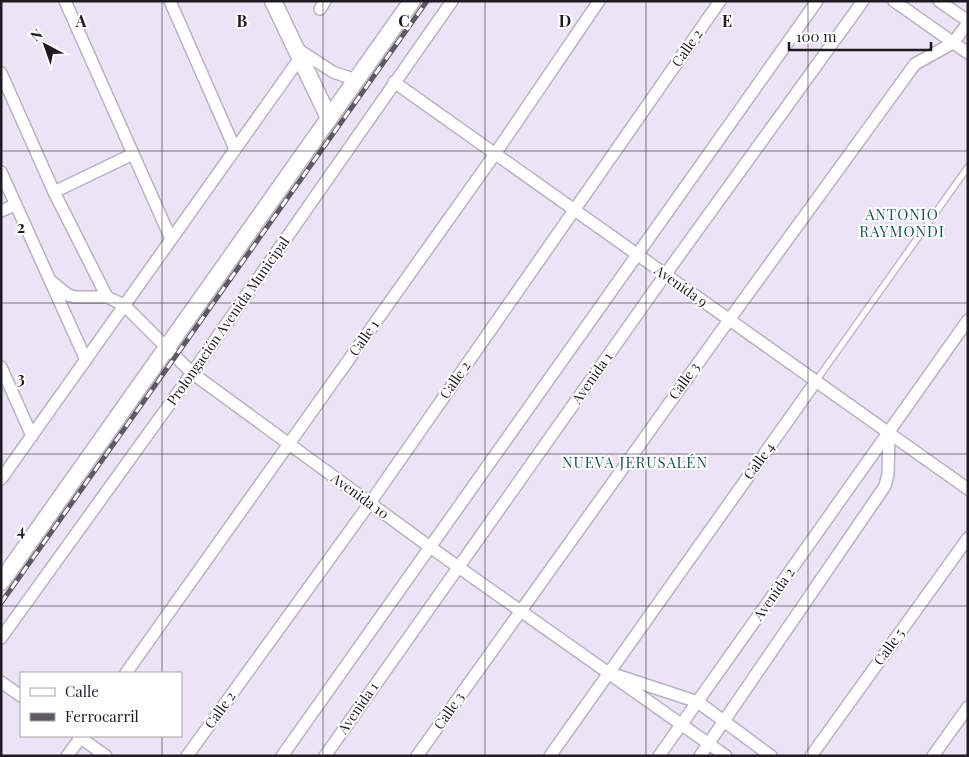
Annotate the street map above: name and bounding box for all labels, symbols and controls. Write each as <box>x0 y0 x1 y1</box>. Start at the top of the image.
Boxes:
text: A <box>75 10 87 31</box>
text: B <box>237 10 248 31</box>
text: C <box>398 10 410 31</box>
text: D <box>559 10 571 31</box>
text: E <box>722 10 732 31</box>
north arrow <box>20 20 70 70</box>
scale bar <box>789 20 932 52</box>
text: N <box>26 24 46 45</box>
street label: Calle 2 <box>667 25 707 70</box>
text: 100 m <box>796 26 837 46</box>
district label: ANTONIO RAYMONDI <box>859 204 945 241</box>
text: 2 <box>17 216 25 237</box>
street label: Prolongación Avenida Municipal <box>162 233 293 409</box>
street label: Avenida 9 <box>650 260 712 311</box>
street label: Calle 1 <box>344 316 383 360</box>
street label: Avenida 1 <box>566 348 616 408</box>
street label: Calle 2 <box>435 357 475 402</box>
street label: Calle 3 <box>664 358 703 403</box>
text: 3 <box>17 367 25 388</box>
street label: Calle 4 <box>739 438 779 483</box>
district label: NUEVA JERUSALÉN <box>562 452 708 472</box>
street label: Avenida 10 <box>327 468 393 523</box>
text: 4 <box>17 519 25 540</box>
street label: Avenida 2 <box>748 563 799 625</box>
street label: Calle 5 <box>869 624 908 669</box>
legend <box>20 672 182 737</box>
street label: Avenida 1 <box>332 678 382 738</box>
text: Calle <box>65 681 99 701</box>
street label: Calle 2 <box>200 687 240 732</box>
street label: Calle 3 <box>429 688 468 733</box>
text: Ferrocarril <box>65 706 139 726</box>

